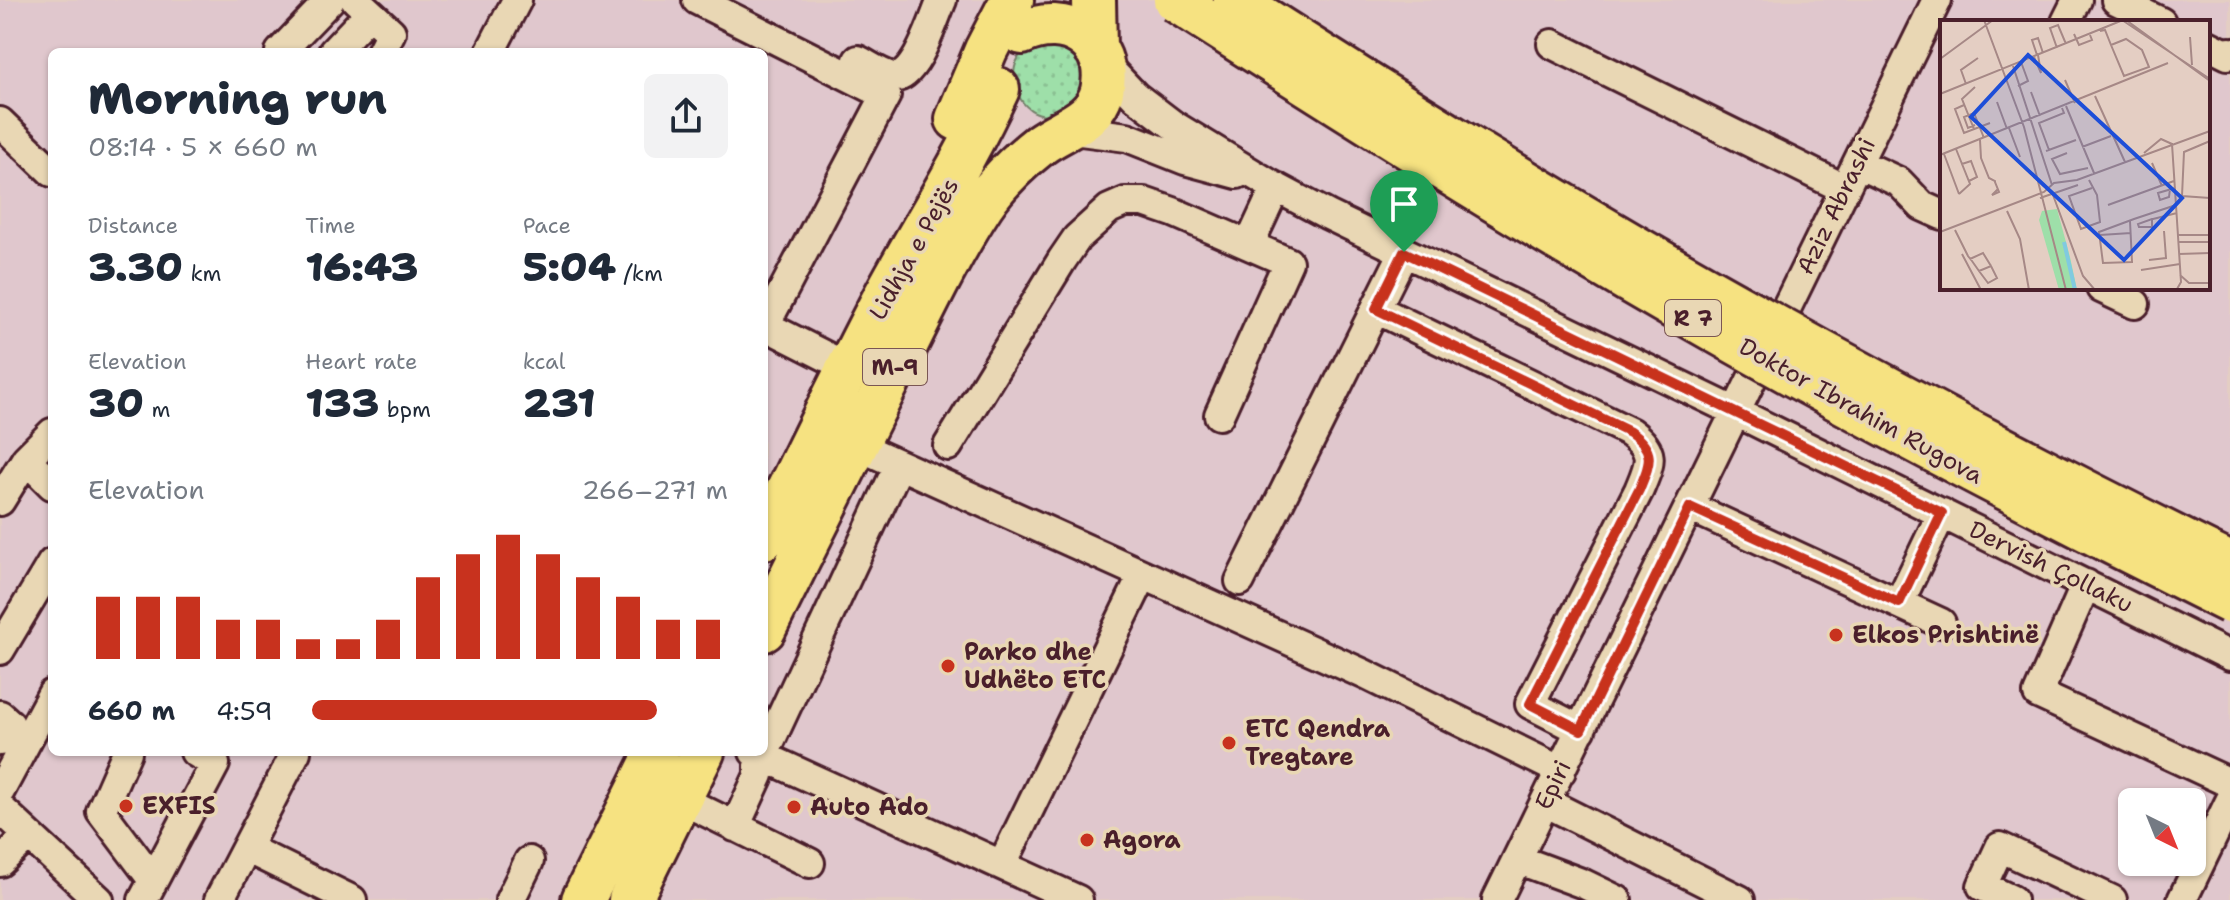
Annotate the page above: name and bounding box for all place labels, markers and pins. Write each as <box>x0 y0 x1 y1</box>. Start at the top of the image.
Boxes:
pin <box>1370 170 1438 252</box>
place label: Elkos Prishtinë <box>1852 619 2039 651</box>
marker: Elkos Prishtinë <box>1827 626 1845 644</box>
place label: Parko dhe Udhëto ETC <box>964 636 1106 696</box>
marker: Parko dhe Udhëto ETC <box>939 657 957 675</box>
place label: ETC Qendra Tregtare <box>1245 713 1391 773</box>
marker: ETC Qendra Tregtare <box>1220 734 1238 752</box>
place label: EXFIS <box>142 790 215 822</box>
place label: Auto Ado <box>810 791 929 823</box>
marker: EXFIS <box>117 797 135 815</box>
marker: Auto Ado <box>785 798 803 816</box>
place label: Agora <box>1103 824 1181 856</box>
marker: Agora <box>1078 831 1096 849</box>

